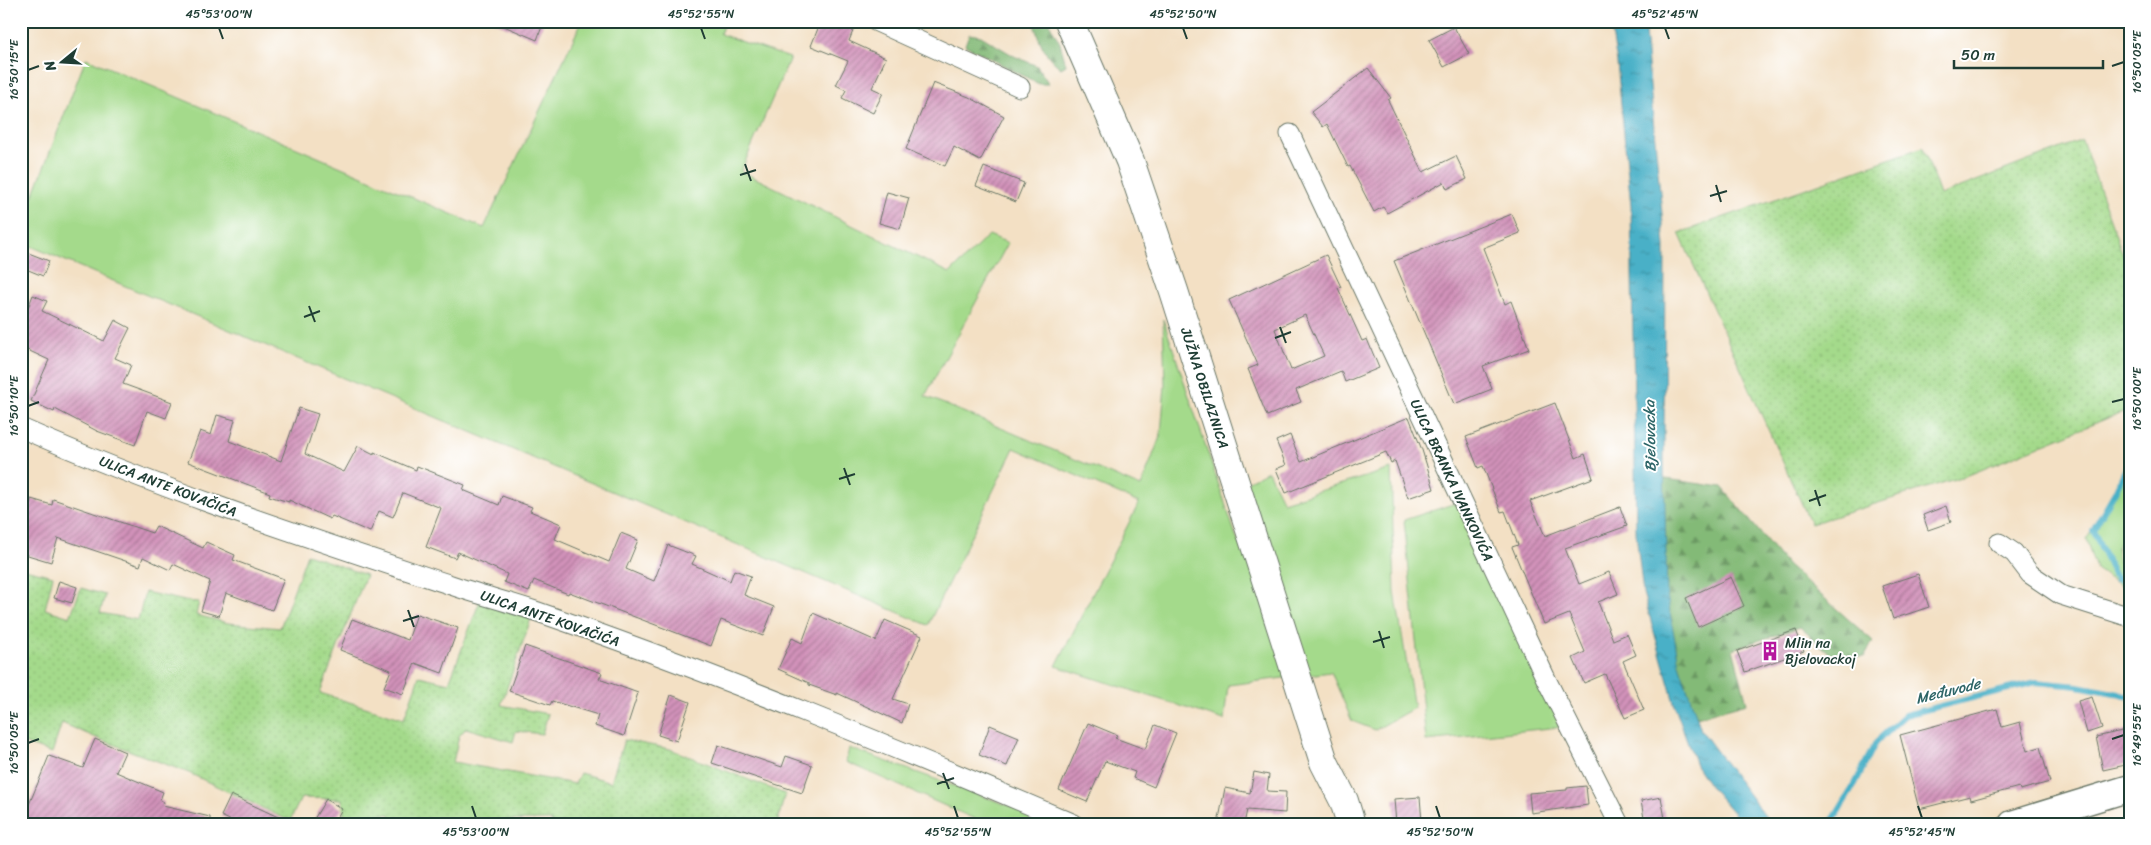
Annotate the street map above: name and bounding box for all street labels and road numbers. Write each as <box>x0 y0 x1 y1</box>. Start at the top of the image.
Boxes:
street label: JUŽNA OBILAZNICA <box>1173 323 1236 452</box>
street label: ULICA BRANKA IVANKOVIĆA <box>1403 395 1500 566</box>
street label: ULICA ANTE KOVAČIĆA <box>95 449 240 524</box>
street label: ULICA ANTE KOVAČIĆA <box>477 583 623 654</box>

